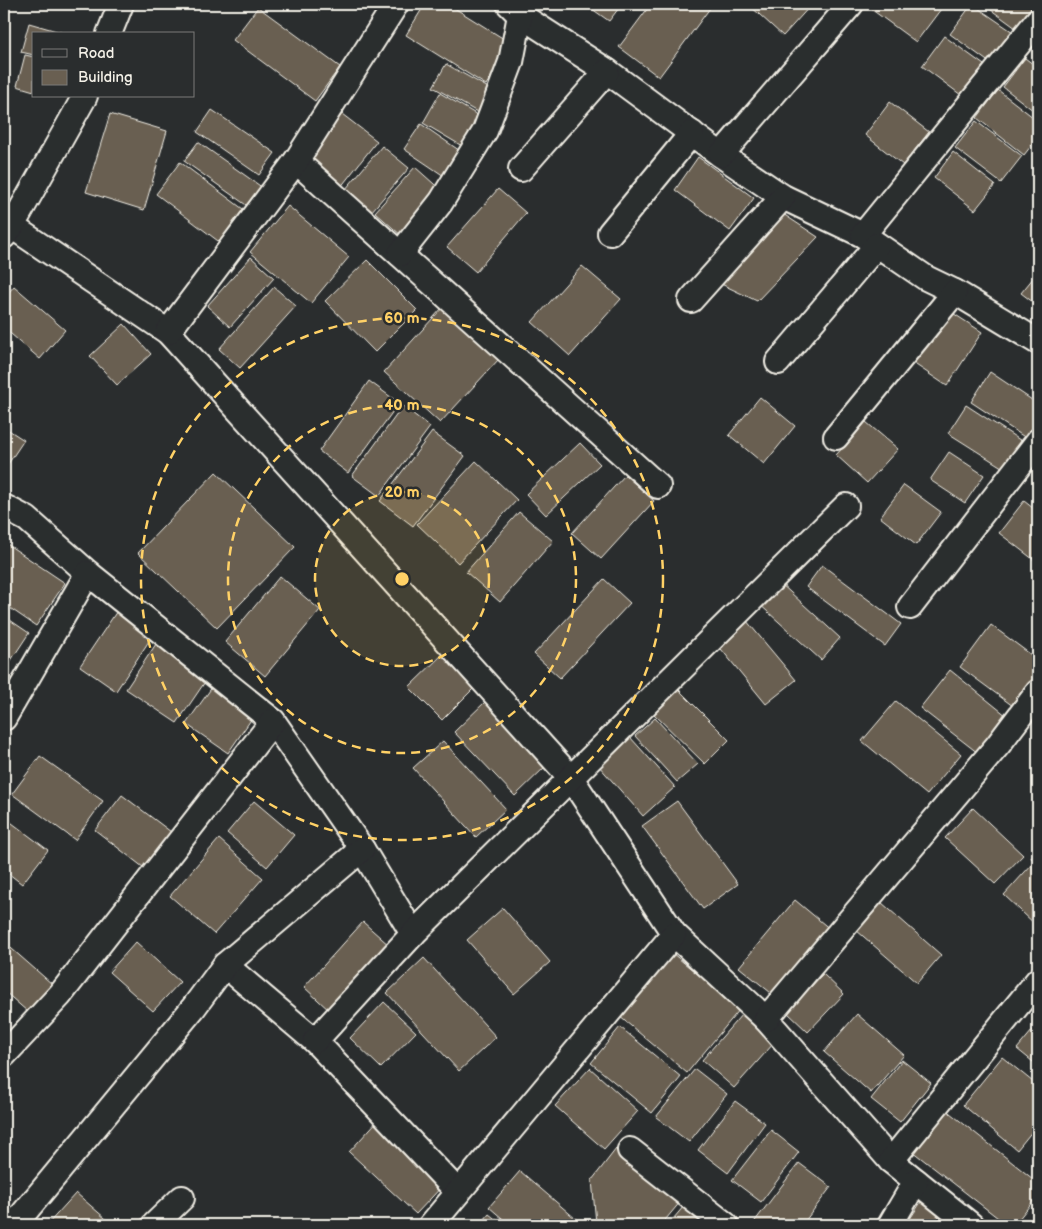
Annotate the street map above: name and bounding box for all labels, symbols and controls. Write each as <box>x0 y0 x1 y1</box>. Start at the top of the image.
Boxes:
legend <box>32 32 195 98</box>
text: Road <box>78 44 114 63</box>
text: Building <box>78 68 133 87</box>
text: 60 m <box>384 309 420 328</box>
text: 40 m <box>384 396 420 415</box>
text: 20 m <box>385 483 420 502</box>
centre of rings <box>393 570 411 588</box>

